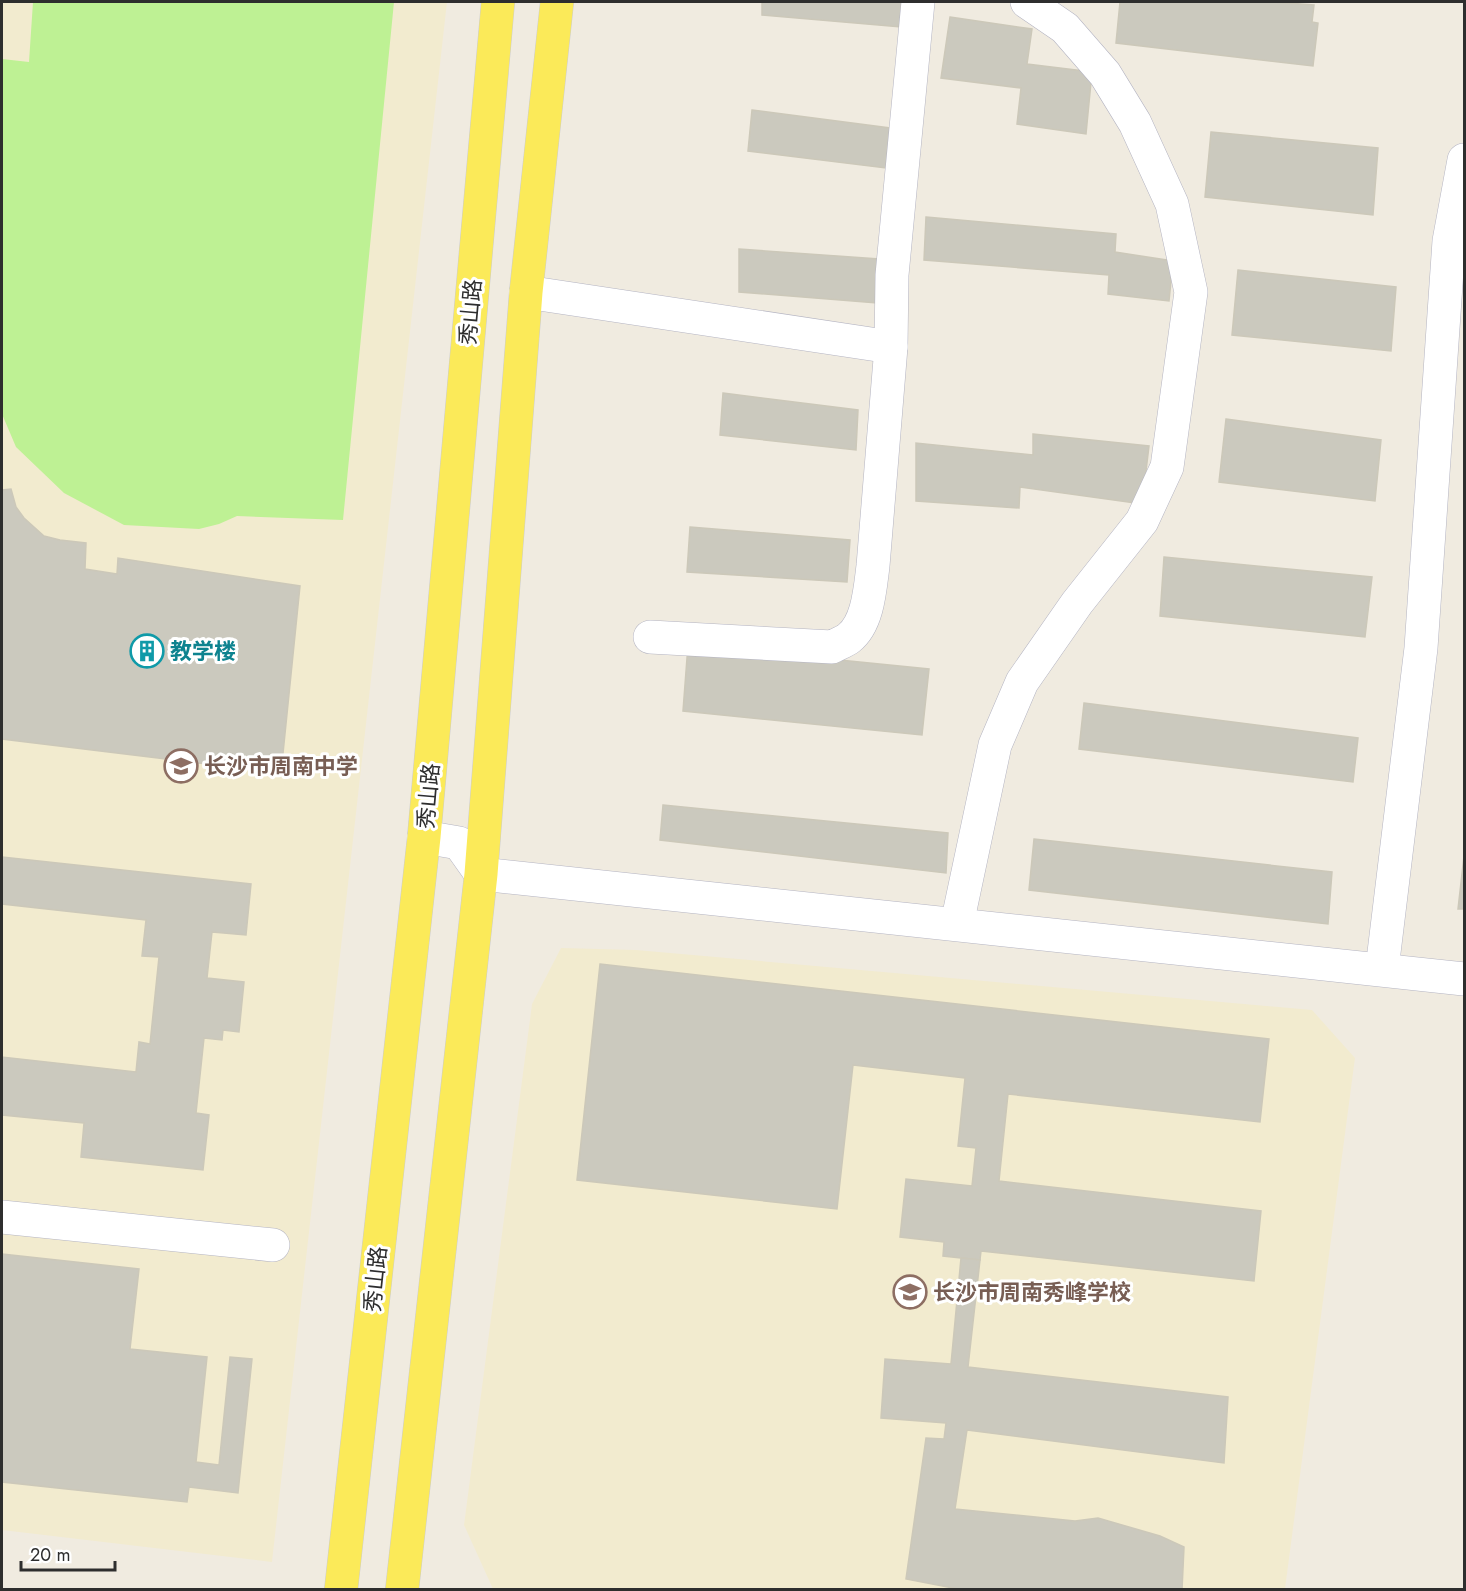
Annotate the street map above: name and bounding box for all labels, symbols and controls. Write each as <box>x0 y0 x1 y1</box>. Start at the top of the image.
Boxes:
street label: 秀山路 <box>451 278 489 346</box>
building icon: 教学楼 <box>129 633 165 669</box>
place label: 教学楼 <box>170 635 236 667</box>
school or university icon: 长沙市周南中学 <box>163 748 199 784</box>
place label: 长沙市周南中学 <box>204 750 358 782</box>
street label: 秀山路 <box>409 762 447 830</box>
street label: 秀山路 <box>356 1245 394 1313</box>
school or university icon: 长沙市周南秀峰学校 <box>892 1274 928 1310</box>
place label: 长沙市周南秀峰学校 <box>933 1276 1131 1308</box>
scale bar <box>21 1534 116 1572</box>
text: 20 m <box>30 1542 70 1568</box>

